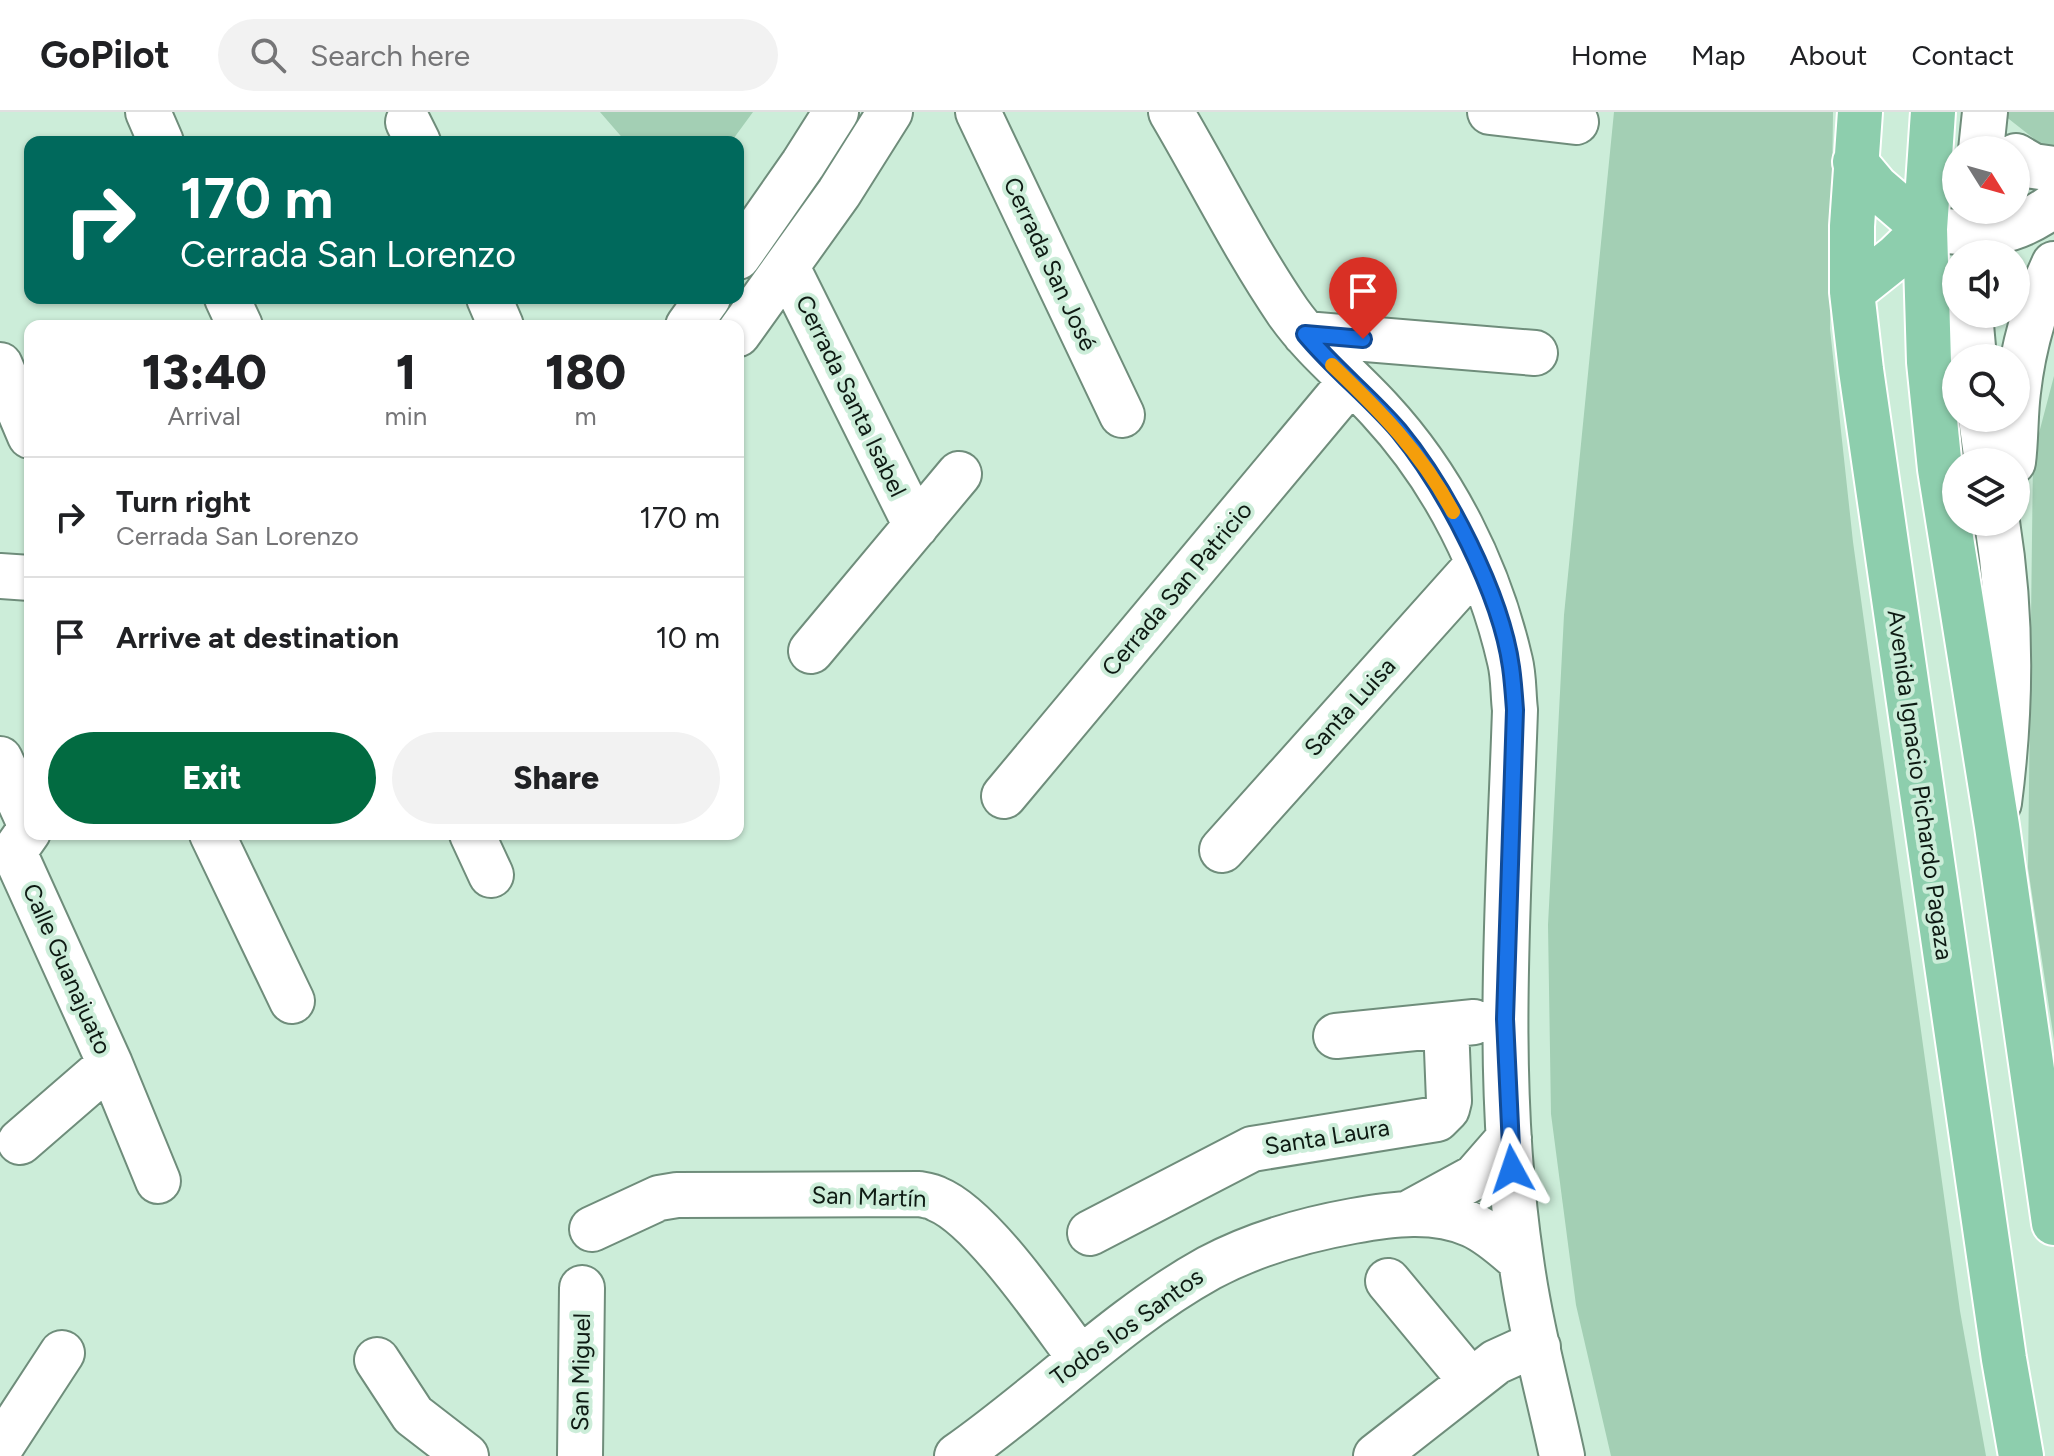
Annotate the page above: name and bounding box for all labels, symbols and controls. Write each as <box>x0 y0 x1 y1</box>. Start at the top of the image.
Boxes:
search box <box>218 19 778 91</box>
text: GoPilot <box>40 32 170 78</box>
icon: search <box>246 33 290 77</box>
text: Search here <box>310 37 470 74</box>
text: Home <box>1571 38 1647 72</box>
text: Map <box>1691 38 1746 72</box>
text: About <box>1790 38 1867 72</box>
text: Contact <box>1911 38 2014 72</box>
north arrow <box>1942 136 2030 224</box>
map controls <box>1942 136 2030 536</box>
text: 170 m <box>180 165 333 232</box>
icon: right <box>48 168 152 272</box>
street label: Cerrada San José <box>998 172 1103 355</box>
text: Cerrada San Lorenzo <box>180 233 516 276</box>
button: sound <box>1942 240 2030 328</box>
pin <box>1329 257 1397 339</box>
icon: arrive <box>1341 269 1385 313</box>
street label: Cerrada Santa Isabel <box>790 290 913 501</box>
text: 13:40 <box>142 343 267 401</box>
text: 1 <box>396 343 416 401</box>
text: 180 <box>545 343 626 401</box>
button: search <box>1942 344 2030 432</box>
text: Arrival <box>168 400 241 432</box>
text: min <box>385 400 427 432</box>
text: m <box>575 400 597 432</box>
button: layers <box>1942 448 2030 536</box>
text: Turn right <box>116 483 251 520</box>
icon: right <box>48 495 92 539</box>
street label: Cerrada San Patricio <box>1095 496 1258 682</box>
text: 170 m <box>639 499 720 536</box>
text: Cerrada San Lorenzo <box>116 520 359 552</box>
street label: Avenida Ignacio Pichardo Pagaza <box>1882 608 1959 962</box>
icon: arrive <box>48 615 92 659</box>
text: Arrive at destination <box>116 619 399 656</box>
text: 10 m <box>655 619 720 656</box>
street label: Santa Luisa <box>1298 651 1401 762</box>
button: Exit <box>48 732 376 824</box>
button: Share <box>392 732 720 824</box>
street label: Calle Guanajuato <box>17 879 118 1059</box>
street label: Santa Laura <box>1262 1112 1391 1161</box>
position arrow <box>1470 1127 1554 1211</box>
street label: San Martín <box>811 1180 927 1213</box>
street label: Todos los Santos <box>1045 1261 1209 1392</box>
street label: San Miguel <box>565 1313 596 1431</box>

